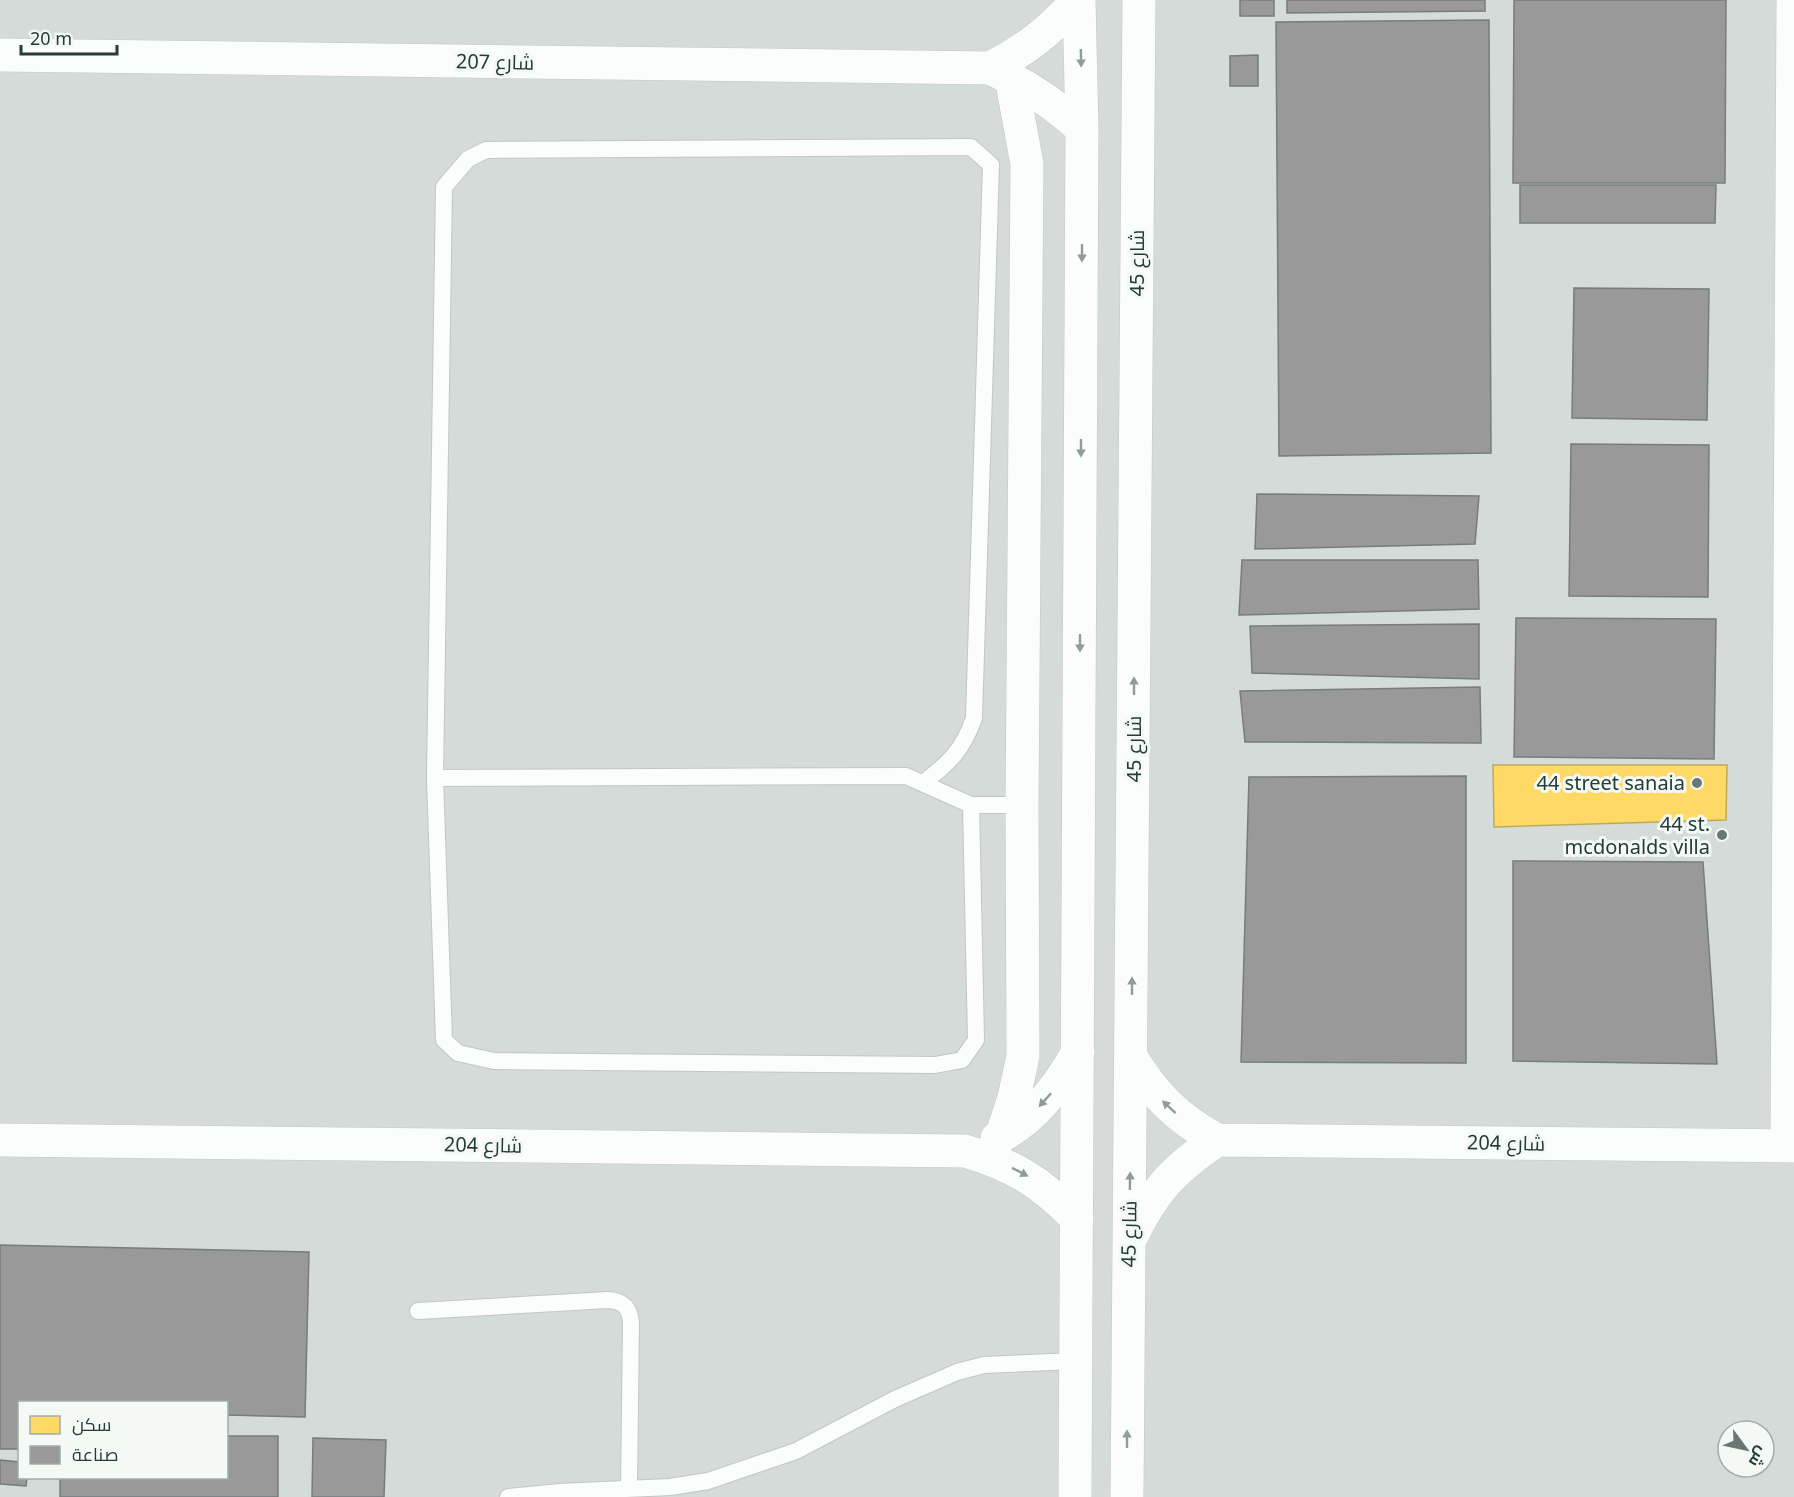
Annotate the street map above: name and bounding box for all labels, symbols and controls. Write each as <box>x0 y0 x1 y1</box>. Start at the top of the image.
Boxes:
scale bar <box>21 18 117 56</box>
text: 20 m <box>30 26 72 50</box>
street label: شارع 207 <box>456 47 534 77</box>
one-way arrow <box>1076 49 1085 68</box>
street label: شارع 45 <box>1123 230 1151 296</box>
one-way arrow <box>1077 244 1087 263</box>
one-way arrow <box>1076 439 1086 458</box>
one-way arrow <box>1075 634 1085 653</box>
one-way arrow <box>1129 676 1139 695</box>
street label: شارع 45 <box>1120 716 1148 782</box>
place label: 44 street sanaia <box>1537 769 1685 796</box>
marker: 44 street sanaia <box>1690 776 1704 790</box>
place label: 44 st. mcdonalds villa <box>1565 810 1710 860</box>
marker: 44 st. mcdonalds villa <box>1715 828 1729 842</box>
one-way arrow <box>1127 976 1137 995</box>
one-way arrow <box>1038 1093 1052 1108</box>
one-way arrow <box>1163 1100 1177 1114</box>
street label: شارع 204 <box>1467 1128 1545 1158</box>
street label: شارع 204 <box>444 1130 522 1160</box>
one-way arrow <box>1011 1167 1028 1177</box>
one-way arrow <box>1125 1171 1135 1190</box>
street label: شارع 45 <box>1114 1200 1144 1268</box>
legend <box>18 1401 228 1479</box>
text: سكن <box>72 1412 111 1436</box>
north arrow <box>1716 1419 1776 1479</box>
one-way arrow <box>1122 1429 1132 1448</box>
text: صناعة <box>72 1442 118 1466</box>
text: ش <box>1744 1443 1773 1472</box>

